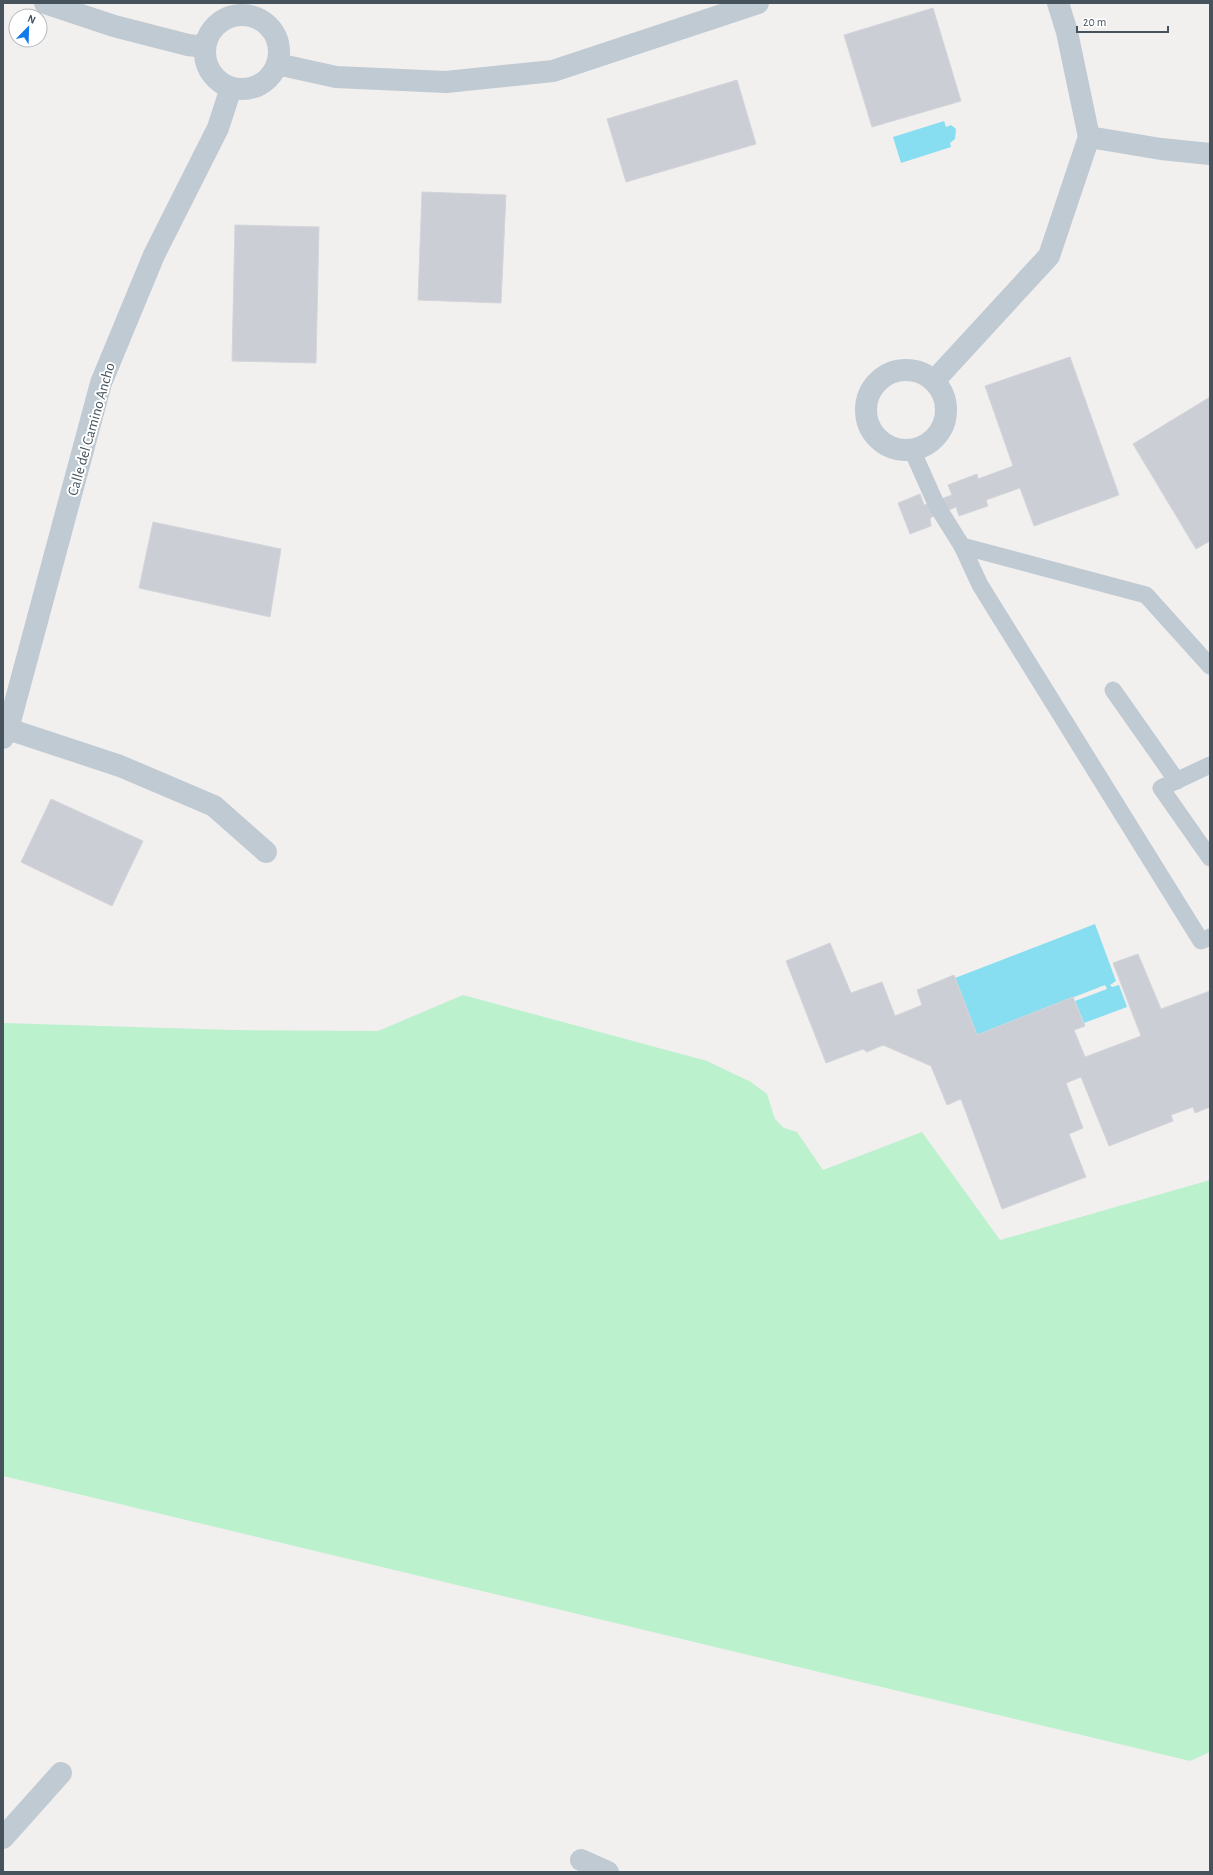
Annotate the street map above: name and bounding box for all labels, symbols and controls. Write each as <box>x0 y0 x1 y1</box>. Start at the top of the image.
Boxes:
north arrow <box>8 8 48 48</box>
scale bar <box>1077 8 1168 34</box>
text: N <box>26 13 37 26</box>
text: 20 m <box>1083 16 1106 28</box>
street label: Calle del Camino Ancho <box>65 361 118 497</box>

